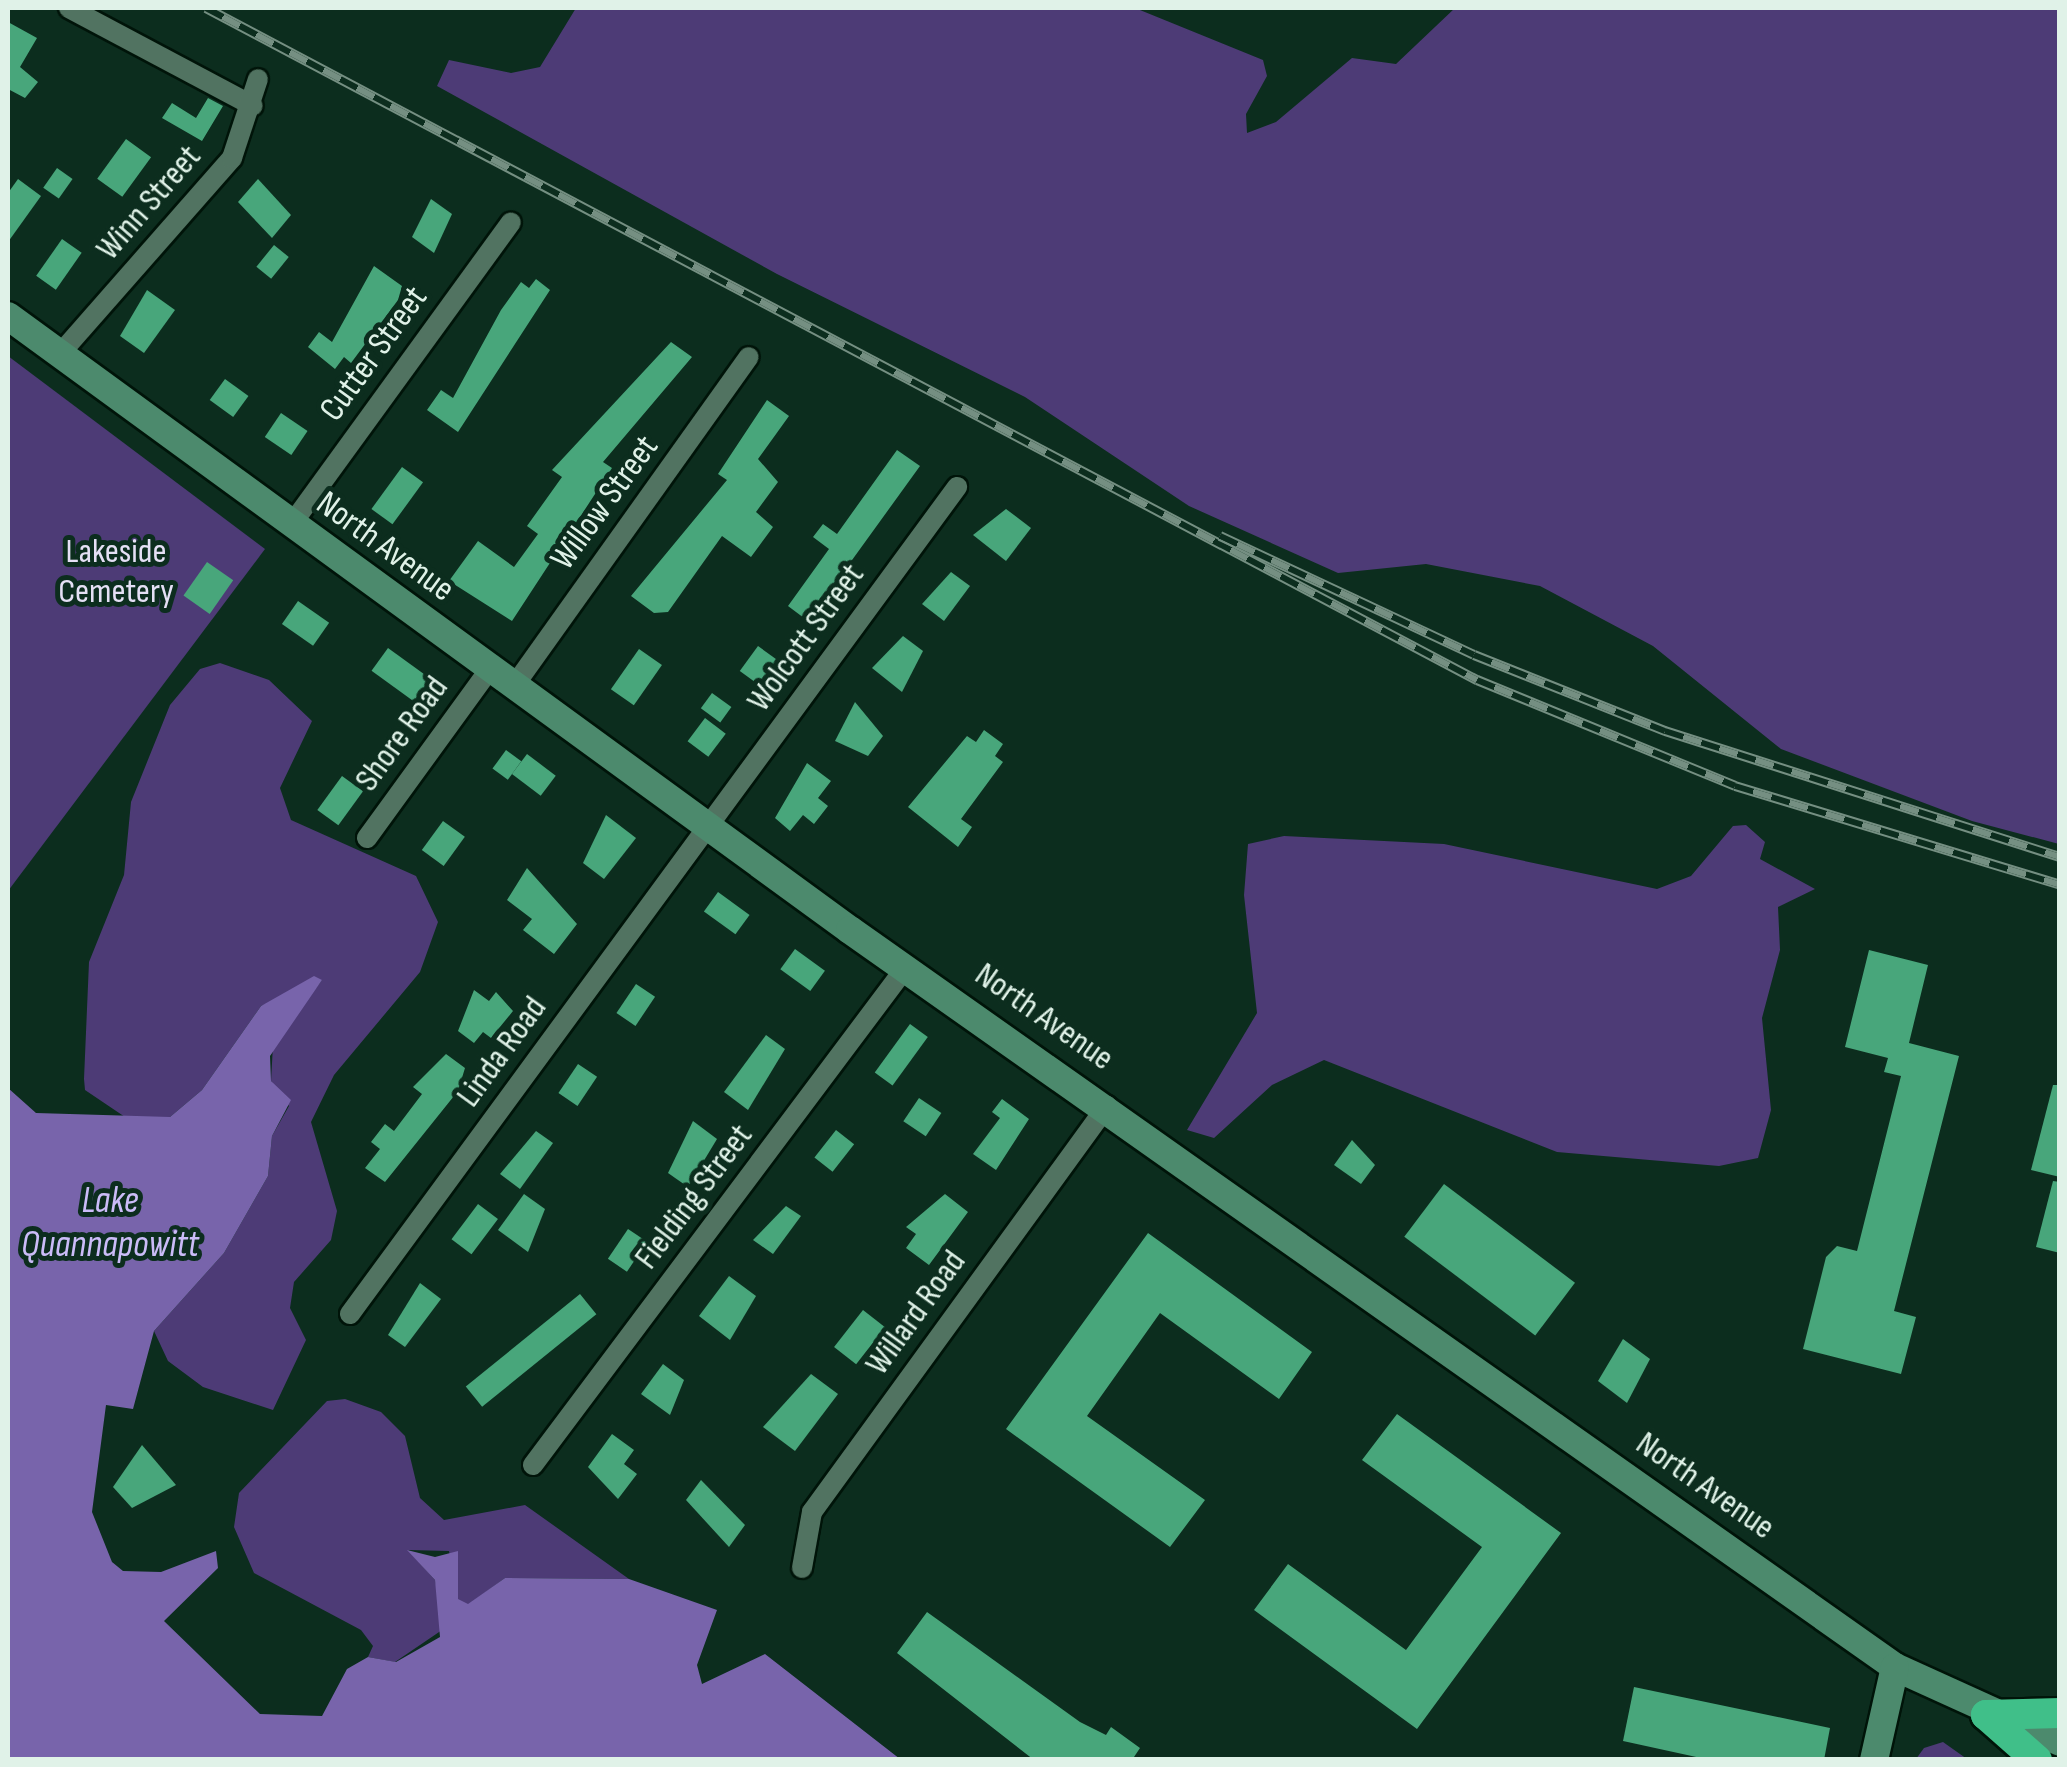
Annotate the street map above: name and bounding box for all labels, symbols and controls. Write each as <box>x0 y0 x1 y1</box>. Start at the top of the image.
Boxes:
street label: Winn Street <box>88 137 210 269</box>
street label: Cutter Street <box>311 279 437 429</box>
street label: Willow Street <box>542 428 668 578</box>
street label: North Avenue <box>308 483 462 611</box>
park label: Lakeside Cemetery <box>58 531 174 613</box>
street label: Wolcott Street <box>738 556 874 720</box>
street label: Shore Road <box>346 668 458 800</box>
street label: North Avenue <box>967 954 1121 1080</box>
street label: Linda Road <box>448 989 556 1115</box>
street label: Fielding Street <box>626 1116 762 1278</box>
water label: Lake Quannapowitt <box>21 1178 199 1268</box>
street label: Willard Road <box>857 1243 975 1383</box>
street label: North Avenue <box>1628 1423 1782 1549</box>

